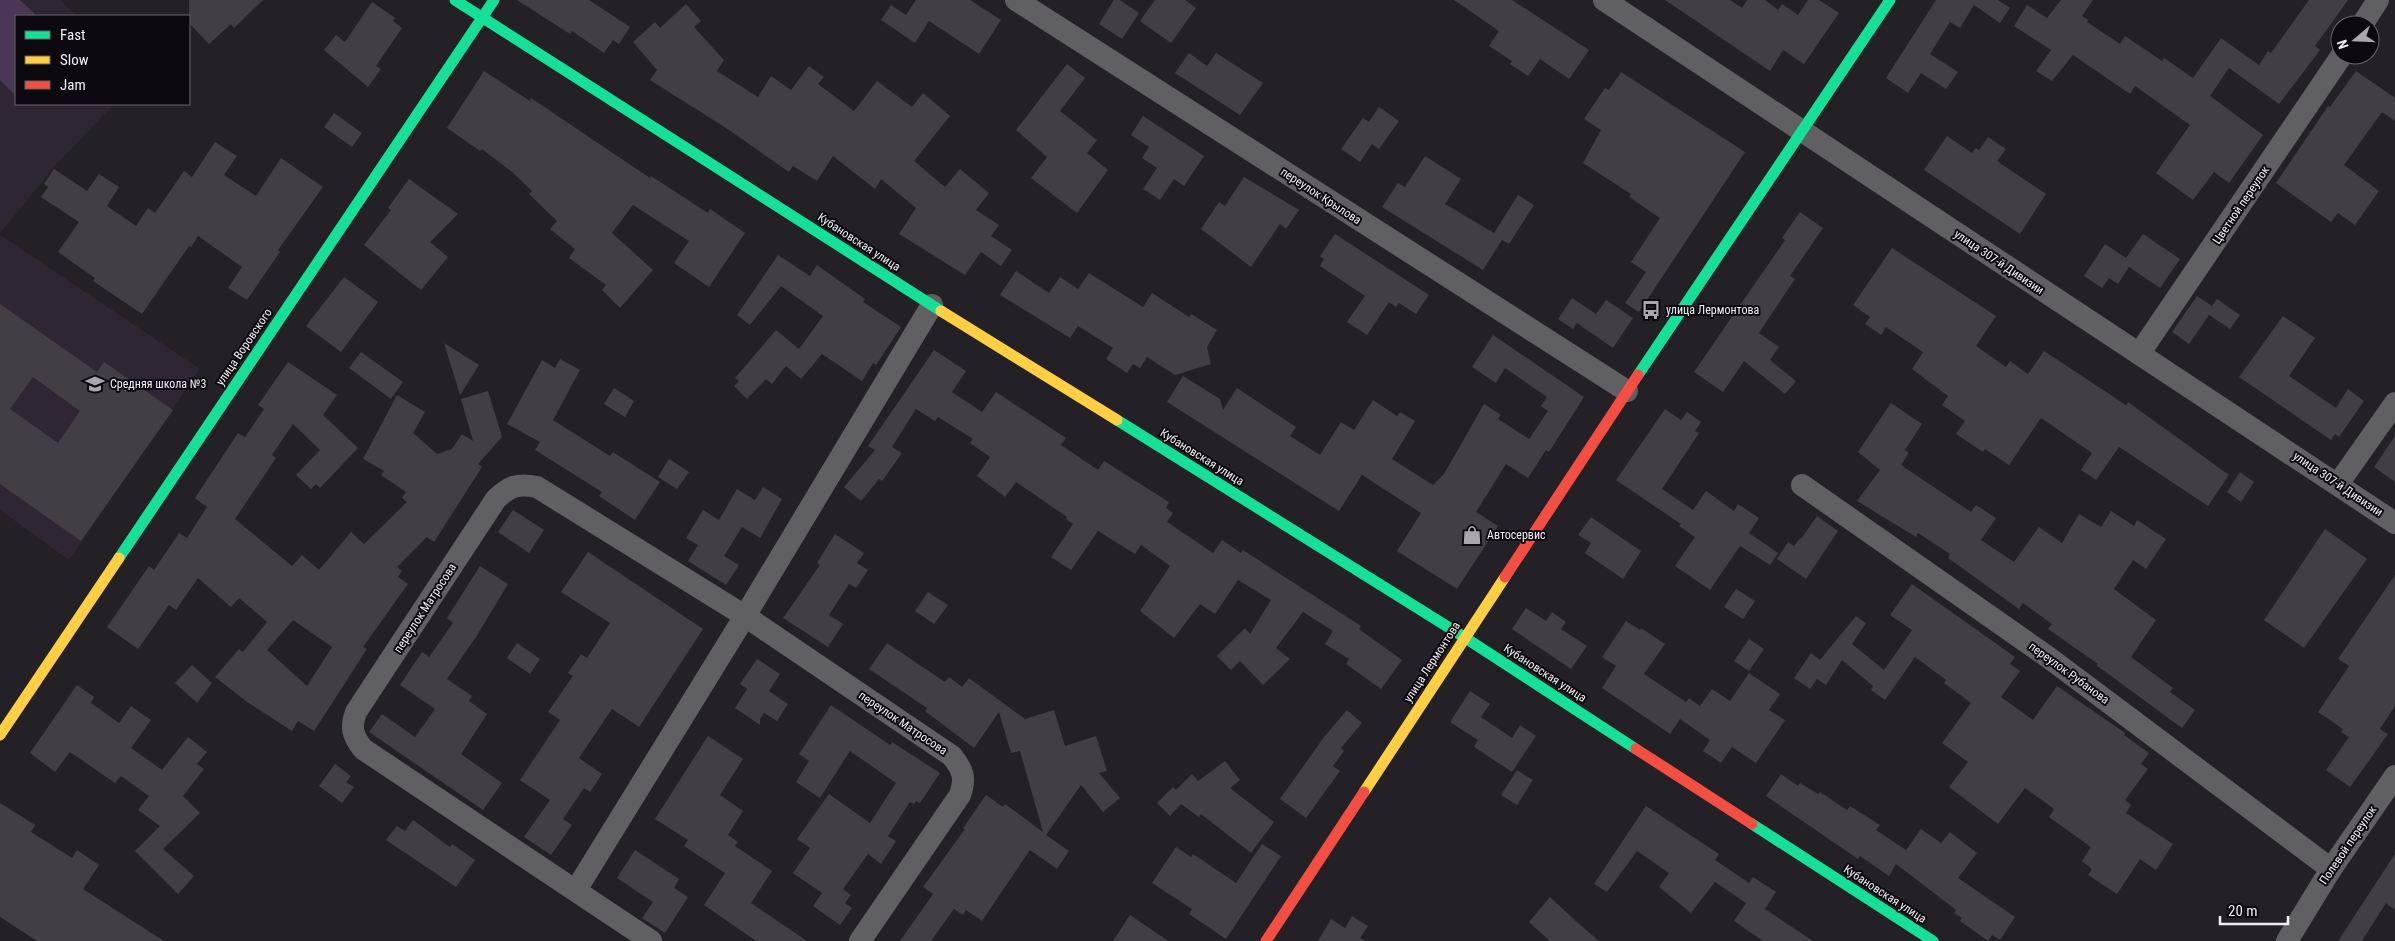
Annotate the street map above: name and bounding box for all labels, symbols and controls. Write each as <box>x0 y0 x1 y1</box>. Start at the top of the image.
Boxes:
legend <box>15 15 190 105</box>
north arrow <box>2330 15 2380 65</box>
text: Fast <box>60 26 85 44</box>
text: N <box>2334 38 2352 51</box>
text: Slow <box>60 51 89 69</box>
text: Jam <box>60 76 86 94</box>
street label: Цветной переулок <box>2210 163 2272 247</box>
street label: переулок Крылова <box>1278 165 1364 227</box>
street label: Кубановская улица <box>815 210 903 274</box>
street label: улица 307-й Дивизии <box>1951 227 2047 297</box>
bus stop icon: улица Лермонтова <box>1640 299 1662 321</box>
place label: улица Лермонтова <box>1666 303 1760 317</box>
street label: улица Воровского <box>213 306 275 388</box>
school or university icon: Средняя школа №3 <box>84 373 106 395</box>
place label: Средняя школа №3 <box>110 377 206 391</box>
street label: Кубановская улица <box>1158 426 1247 488</box>
street label: улица 307-й Дивизии <box>2290 449 2386 519</box>
shop icon: Автосервис <box>1461 524 1483 546</box>
place label: Автосервис <box>1487 528 1546 542</box>
street label: переулок Матросова <box>391 560 459 655</box>
street label: улица Лермонтова <box>1401 619 1463 705</box>
street label: переулок Рубанова <box>2026 639 2112 707</box>
street label: Кубановская улица <box>1501 641 1589 705</box>
street label: переулок Матросова <box>856 688 950 758</box>
street label: Полевой переулок <box>2316 803 2380 887</box>
street label: Кубановская улица <box>1841 862 1929 926</box>
scale bar <box>2220 894 2288 926</box>
text: 20 m <box>2228 902 2258 920</box>

